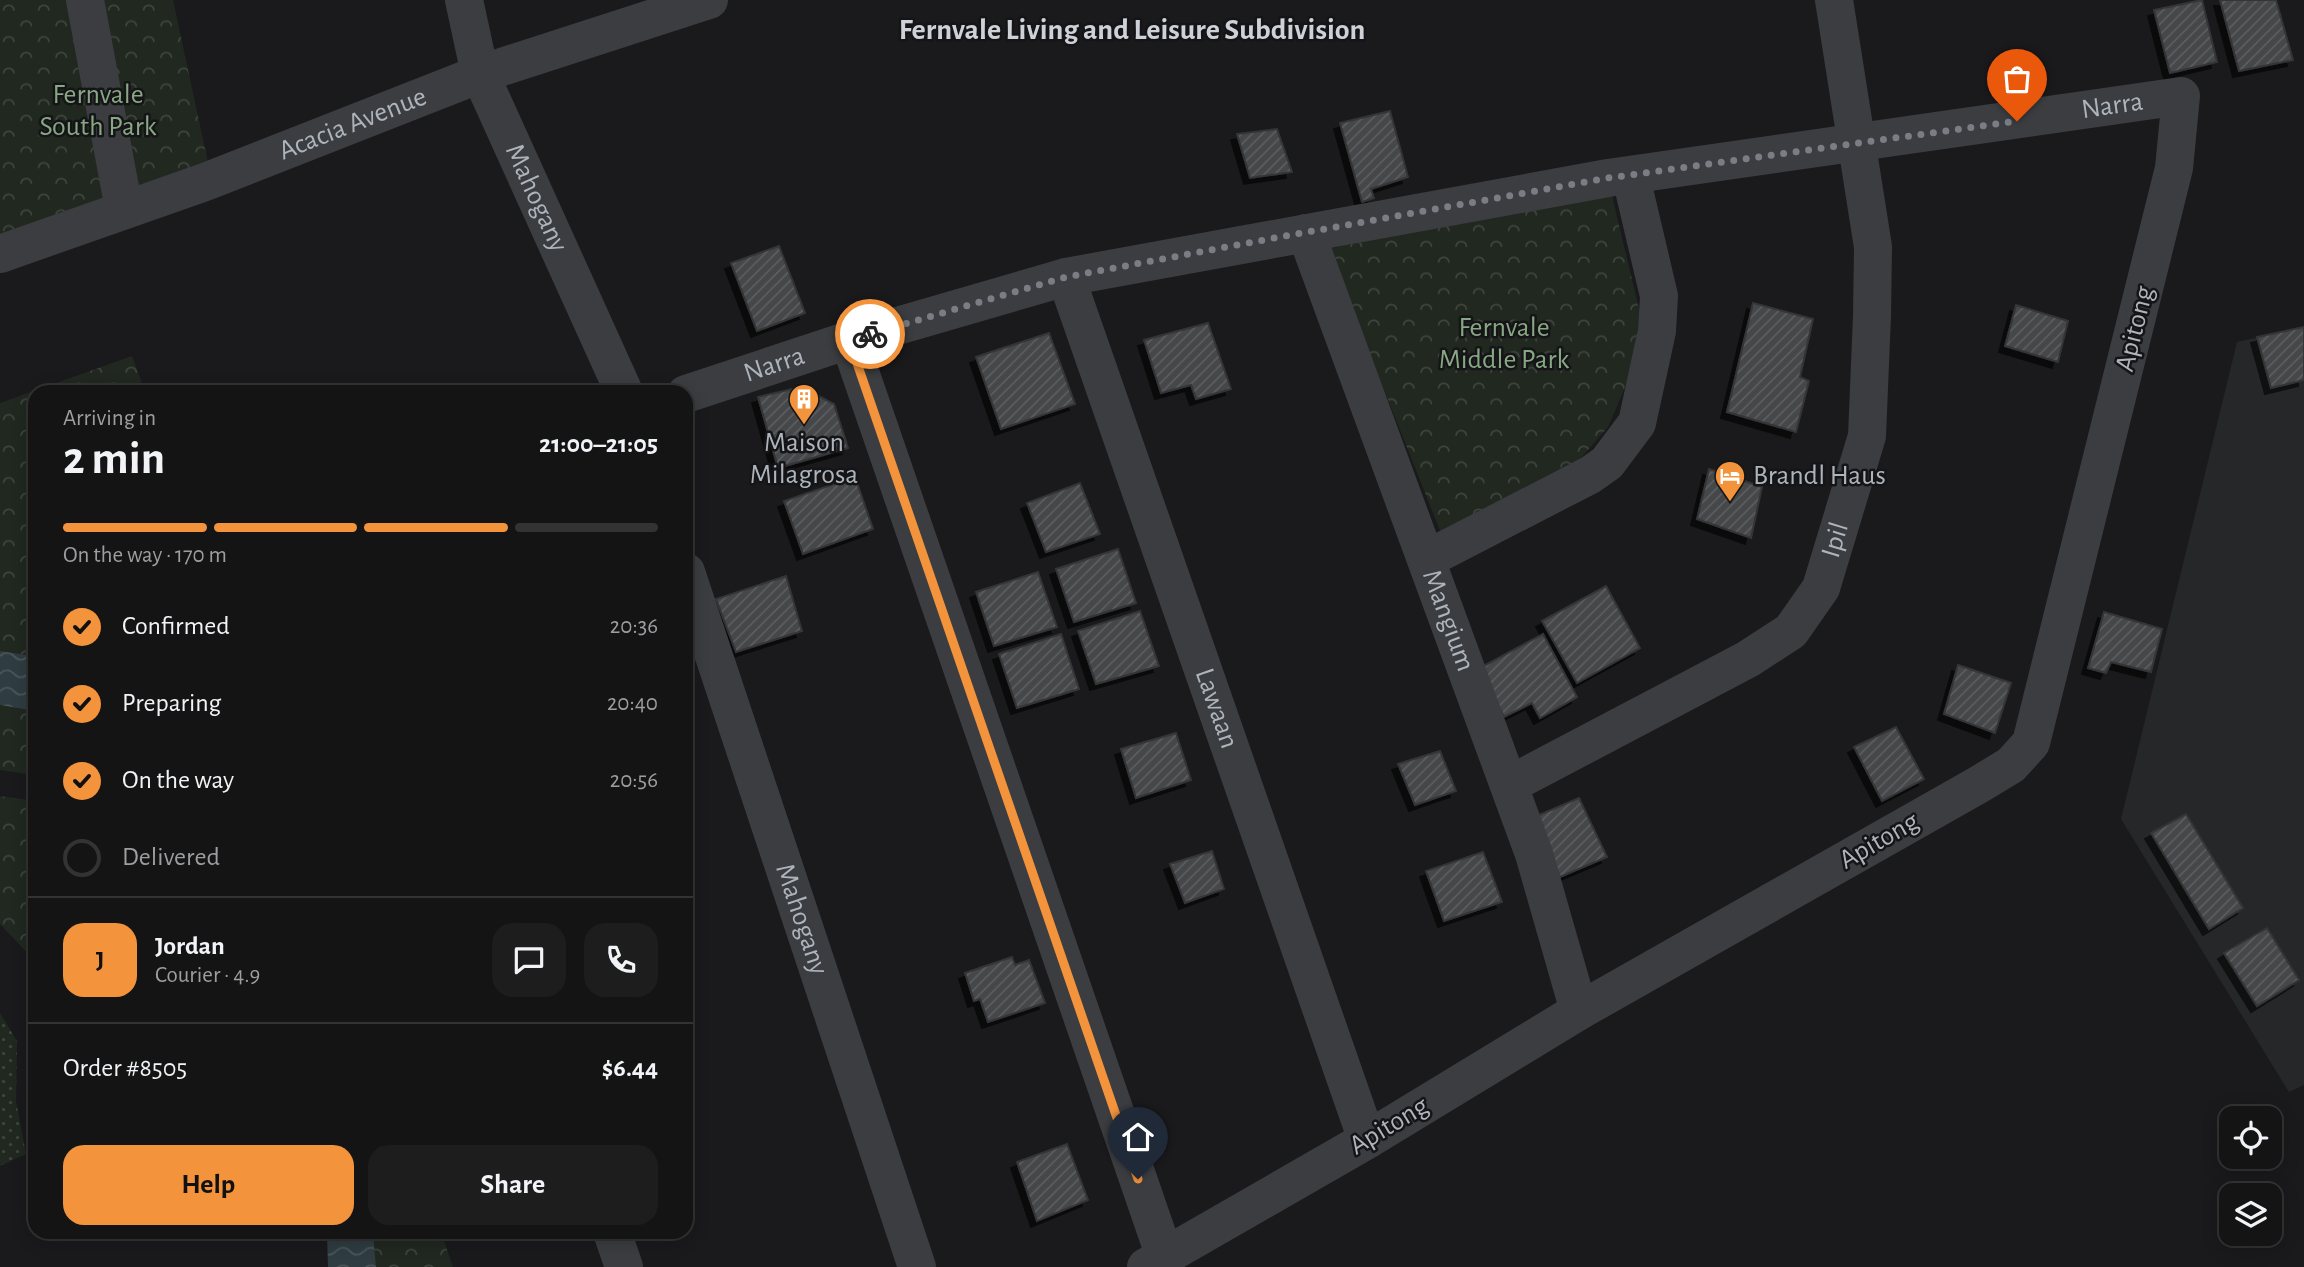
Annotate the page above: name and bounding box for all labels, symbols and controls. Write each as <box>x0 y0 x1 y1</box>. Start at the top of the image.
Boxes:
district label: Fernvale Living and Leisure Subdivision <box>899 15 1365 45</box>
pin <box>1987 49 2047 121</box>
icon: bag <box>1998 60 2036 98</box>
park label: Fernvale South Park <box>39 81 157 141</box>
street label: Acacia Avenue <box>275 82 430 166</box>
street label: Narra <box>2080 88 2145 124</box>
street label: Mahogany <box>500 140 573 256</box>
street label: Apitong <box>2111 283 2159 374</box>
courier <box>835 299 905 369</box>
park label: Fernvale Middle Park <box>1439 314 1570 374</box>
icon: bike <box>851 315 889 353</box>
street label: Narra <box>740 342 808 388</box>
building icon: Maison Milagrosa <box>787 382 821 426</box>
text: Arriving in <box>63 407 156 430</box>
place label: Maison Milagrosa <box>750 429 858 489</box>
text: 21:00–21:05 <box>539 431 658 457</box>
text: 2 min <box>63 436 165 482</box>
hotel icon: Brandl Haus <box>1713 459 1747 503</box>
place label: Brandl Haus <box>1753 462 1886 490</box>
street label: Ipil <box>1817 519 1854 561</box>
text: On the way · 170 m <box>63 544 227 567</box>
street label: Mangium <box>1417 566 1480 675</box>
icon: check <box>63 608 101 646</box>
text: Confirmed <box>122 613 230 639</box>
text: 20:36 <box>610 615 658 638</box>
street label: Lawaan <box>1190 665 1243 752</box>
icon: check <box>63 685 101 723</box>
text: Preparing <box>122 690 221 716</box>
text: 20:40 <box>607 692 658 715</box>
icon: check <box>63 762 101 800</box>
text: On the way <box>122 767 234 793</box>
text: 20:56 <box>610 769 658 792</box>
street label: Apitong <box>1834 807 1924 875</box>
text: Delivered <box>122 844 220 870</box>
street label: Mahogany <box>770 860 833 978</box>
button: chat <box>492 923 566 997</box>
button: phone <box>584 923 658 997</box>
text: Jordan <box>155 933 225 959</box>
text: J <box>96 947 104 973</box>
text: Courier · 4.9 <box>155 964 260 987</box>
text: Order #8505 <box>63 1055 187 1081</box>
text: $6.44 <box>602 1055 658 1081</box>
street label: Apitong <box>1345 1091 1434 1160</box>
map controls <box>2219 1106 2282 1246</box>
button: locate <box>2219 1106 2282 1169</box>
pin <box>1108 1107 1168 1179</box>
icon: home <box>1119 1118 1157 1156</box>
button: Help <box>63 1145 354 1225</box>
button: Share <box>368 1145 658 1225</box>
button: layers <box>2219 1183 2282 1246</box>

